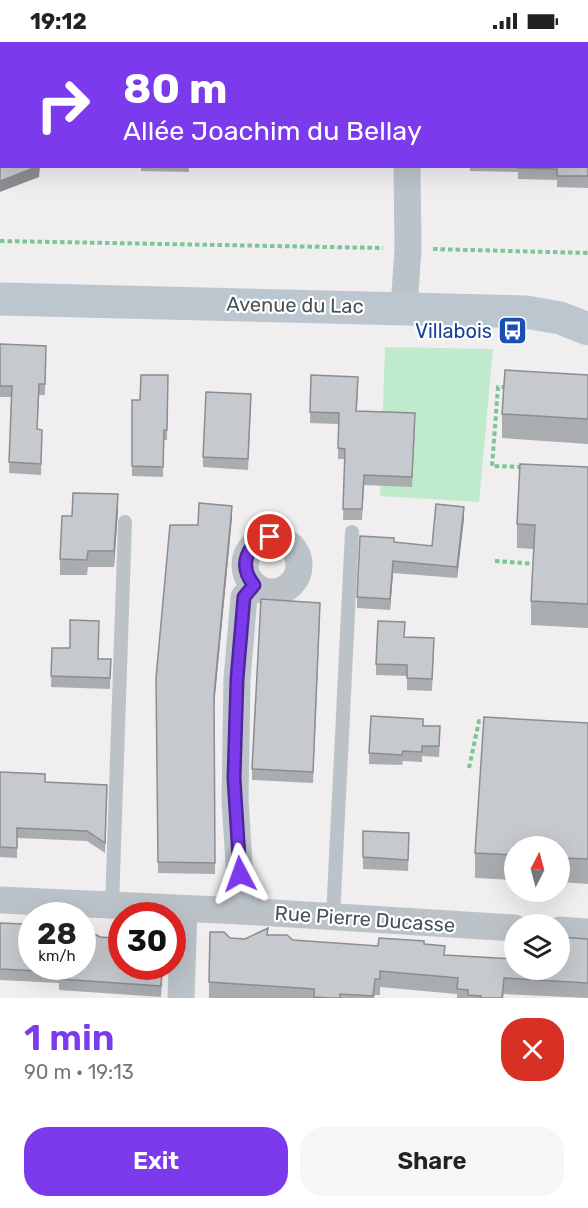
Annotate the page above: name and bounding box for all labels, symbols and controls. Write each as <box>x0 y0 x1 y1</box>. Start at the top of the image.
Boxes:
text: 19:12 <box>30 8 87 35</box>
text: 80 m <box>123 64 227 114</box>
icon: right <box>24 66 102 144</box>
text: Allée Joachim du Bellay <box>123 115 422 147</box>
street label: Avenue du Lac <box>226 292 364 318</box>
bus stop icon: Villabois <box>497 315 529 347</box>
place label: Villabois <box>415 319 492 343</box>
pin <box>244 511 295 562</box>
icon: arrive <box>253 520 286 553</box>
north arrow <box>504 836 570 902</box>
map controls <box>504 836 570 980</box>
position arrow <box>208 842 272 906</box>
street label: Rue Pierre Ducasse <box>274 901 456 937</box>
speed limit sign: 30 <box>108 902 186 980</box>
button: layers <box>504 914 570 980</box>
text: 28 <box>37 916 77 952</box>
text: km/h <box>38 947 76 965</box>
text: 1 min <box>24 1016 115 1059</box>
button: close <box>501 1018 564 1081</box>
text: 90 m · 19:13 <box>24 1060 134 1084</box>
button: Exit <box>24 1127 288 1196</box>
button: Share <box>300 1127 564 1196</box>

